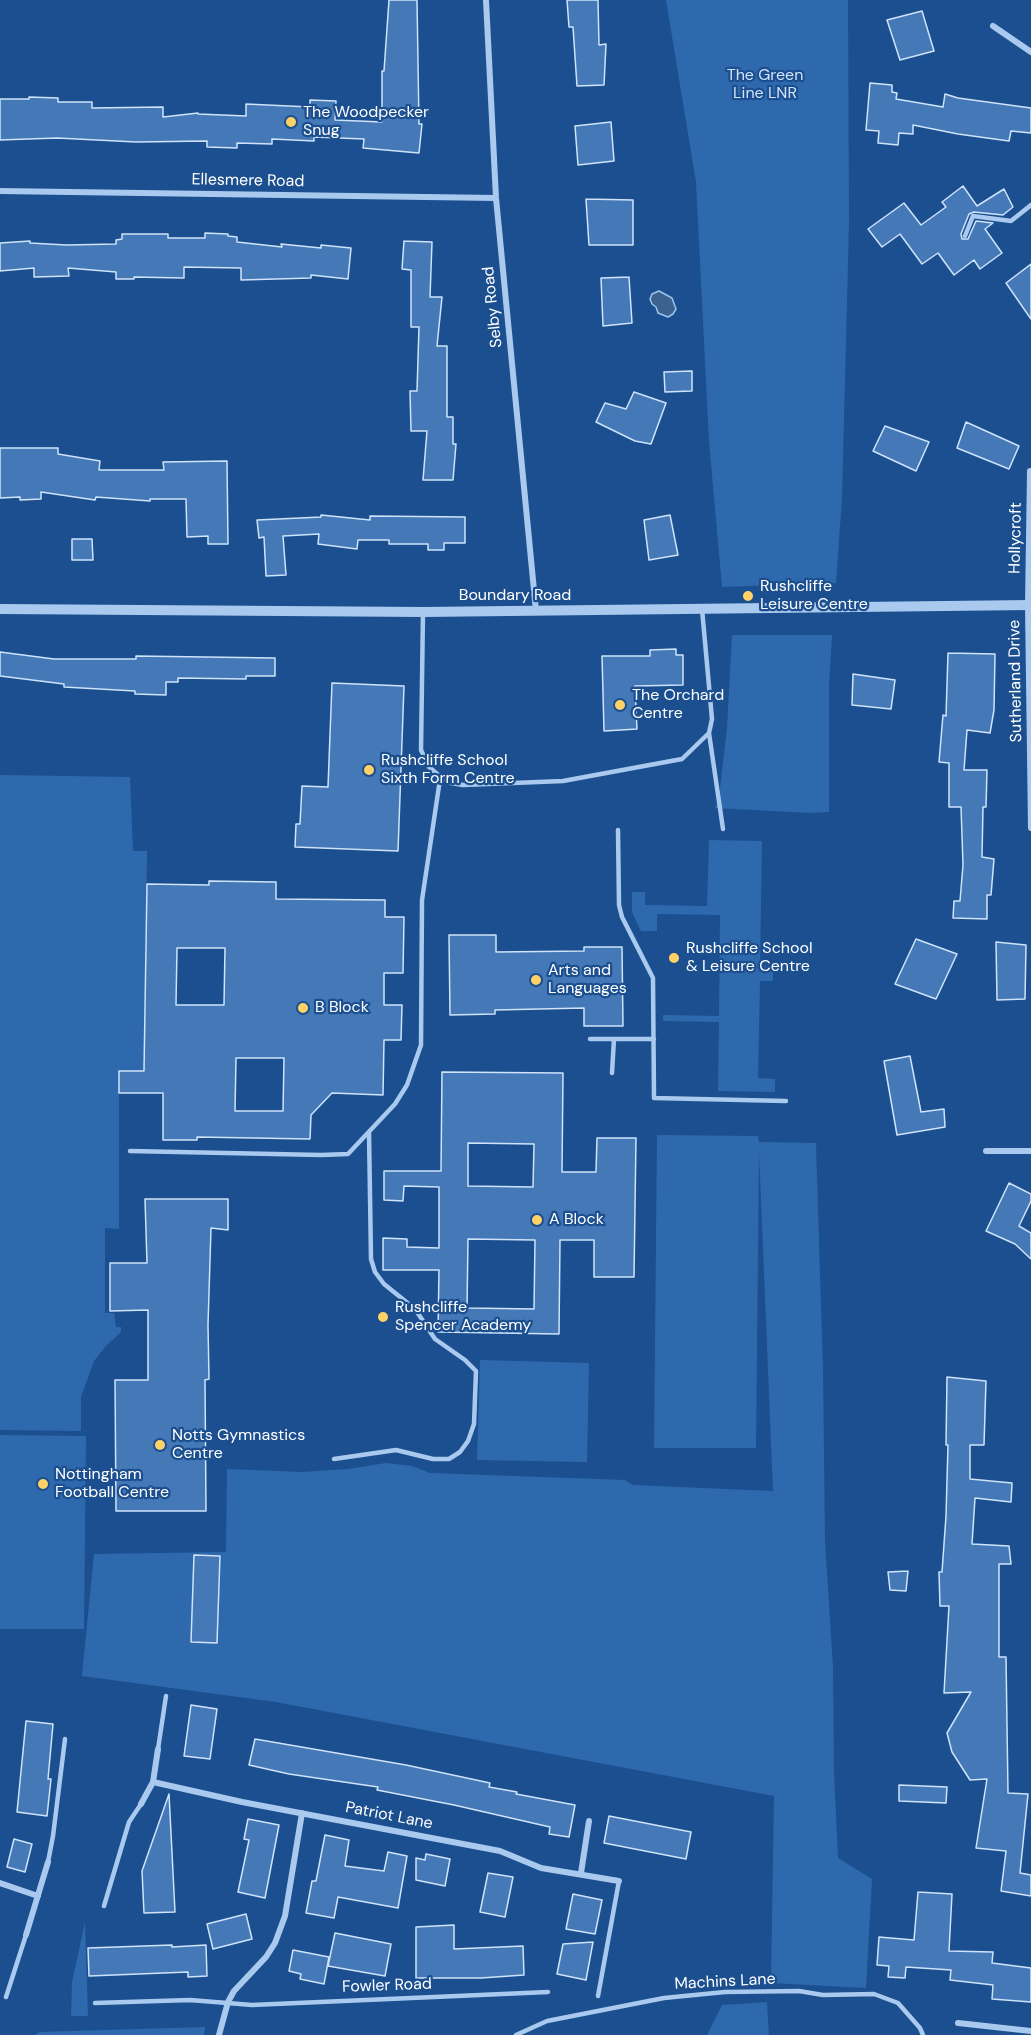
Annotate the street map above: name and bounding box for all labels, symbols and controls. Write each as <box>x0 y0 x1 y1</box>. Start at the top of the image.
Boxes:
park label: The Green Line LNR <box>727 66 803 104</box>
place label: The Woodpecker Snug <box>303 103 429 141</box>
marker: The Woodpecker Snug <box>284 115 298 129</box>
street label: Ellesmere Road <box>191 170 305 192</box>
street label: Selby Road <box>479 265 507 349</box>
street label: Hollycroft <box>1006 502 1026 574</box>
place label: Rushcliffe Leisure Centre <box>760 577 868 615</box>
street label: Boundary Road <box>459 586 571 606</box>
marker: Rushcliffe Leisure Centre <box>741 589 755 603</box>
street label: Sutherland Drive <box>1005 620 1027 742</box>
place label: The Orchard Centre <box>632 686 724 724</box>
marker: The Orchard Centre <box>613 698 627 712</box>
place label: Rushcliffe School Sixth Form Centre <box>381 751 515 789</box>
marker: Rushcliffe School Sixth Form Centre <box>362 763 376 777</box>
place label: Rushcliffe School & Leisure Centre <box>686 939 813 977</box>
marker: Rushcliffe School & Leisure Centre <box>667 951 681 965</box>
place label: Arts and Languages <box>548 961 627 999</box>
marker: Arts and Languages <box>529 973 543 987</box>
place label: B Block <box>315 998 369 1018</box>
marker: B Block <box>296 1001 310 1015</box>
place label: A Block <box>549 1210 604 1230</box>
marker: A Block <box>530 1213 544 1227</box>
place label: Rushcliffe Spencer Academy <box>395 1298 531 1336</box>
marker: Rushcliffe Spencer Academy <box>376 1310 390 1324</box>
place label: Notts Gymnastics Centre <box>172 1426 305 1464</box>
marker: Notts Gymnastics Centre <box>153 1438 167 1452</box>
place label: Nottingham Football Centre <box>55 1465 169 1503</box>
marker: Nottingham Football Centre <box>36 1477 50 1491</box>
street label: Patriot Lane <box>344 1798 434 1834</box>
street label: Machins Lane <box>674 1970 776 1994</box>
street label: Fowler Road <box>342 1975 432 1997</box>

